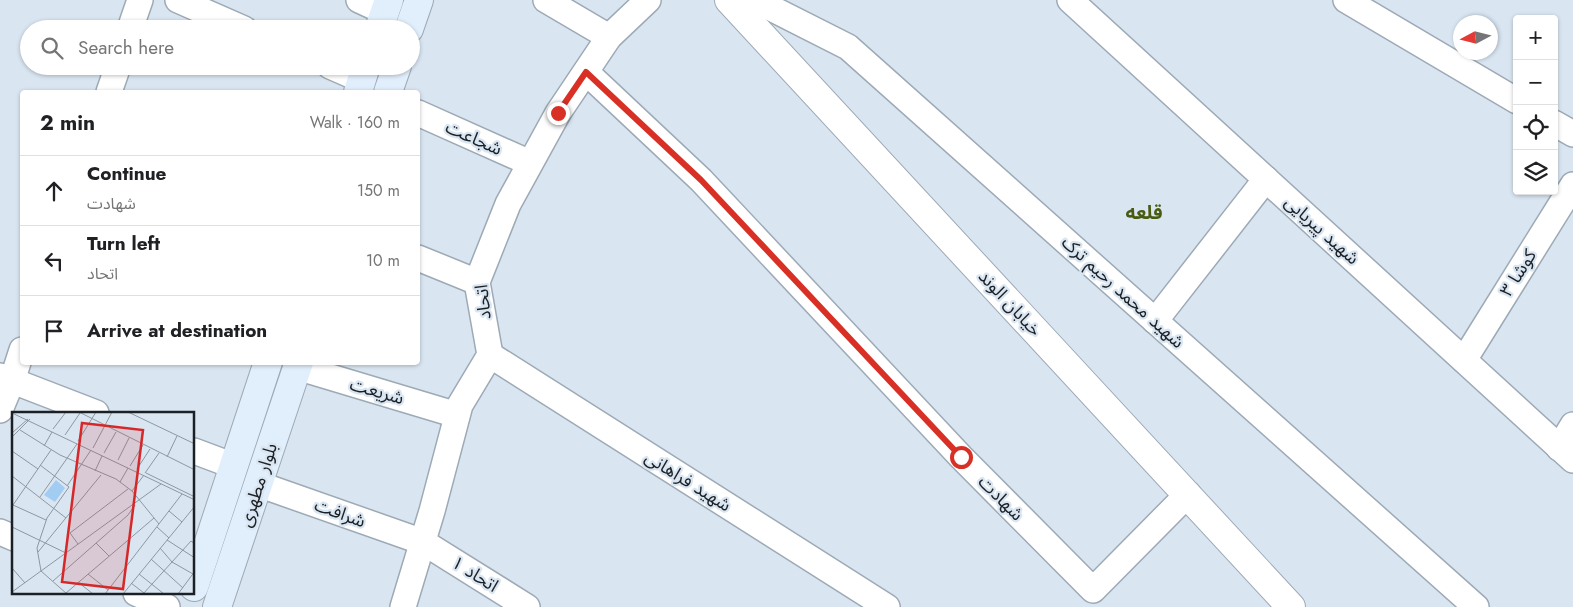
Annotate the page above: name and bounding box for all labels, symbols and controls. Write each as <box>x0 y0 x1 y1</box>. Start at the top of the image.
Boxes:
north arrow <box>1453 15 1498 60</box>
map controls <box>1513 15 1558 195</box>
button: + <box>1513 15 1558 60</box>
search box <box>20 20 420 75</box>
icon: search <box>38 34 66 62</box>
text: Search here <box>78 34 174 61</box>
button: − <box>1513 60 1558 105</box>
route end <box>547 102 570 125</box>
button: locate <box>1513 105 1558 150</box>
text: 2 min <box>40 108 95 138</box>
text: Walk · 160 m <box>310 111 400 134</box>
street label: شجاعت <box>442 114 506 162</box>
button: layers <box>1513 150 1558 195</box>
text: Continue <box>87 160 166 187</box>
icon: ahead <box>40 177 68 205</box>
text: 150 m <box>357 179 400 202</box>
street label: شهید پیریایی <box>1279 189 1365 271</box>
text: شهادت <box>87 192 136 215</box>
district label: قلعه <box>1125 199 1163 226</box>
text: Turn left <box>87 230 160 257</box>
street label: شهید محمد رحیم ترک <box>1056 230 1190 354</box>
street label: کوشا ۳ <box>1493 244 1543 302</box>
icon: left <box>40 247 68 275</box>
text: 10 m <box>366 249 400 272</box>
text: اتحاد <box>87 262 118 285</box>
street label: خیابان الوند <box>972 264 1048 342</box>
street label: اتحاد <box>468 283 498 321</box>
icon: arrive <box>40 317 68 345</box>
text: Arrive at destination <box>87 317 267 344</box>
street label: شریعت <box>347 371 407 411</box>
inset map <box>12 412 195 594</box>
street label: بلوار مطهری <box>232 440 284 530</box>
street label: شهید فراهانی <box>640 444 736 518</box>
route start <box>950 446 973 469</box>
street label: شهادت <box>972 469 1030 527</box>
street label: شرافت <box>311 492 369 534</box>
street label: اتحاد ۱ <box>447 550 503 598</box>

